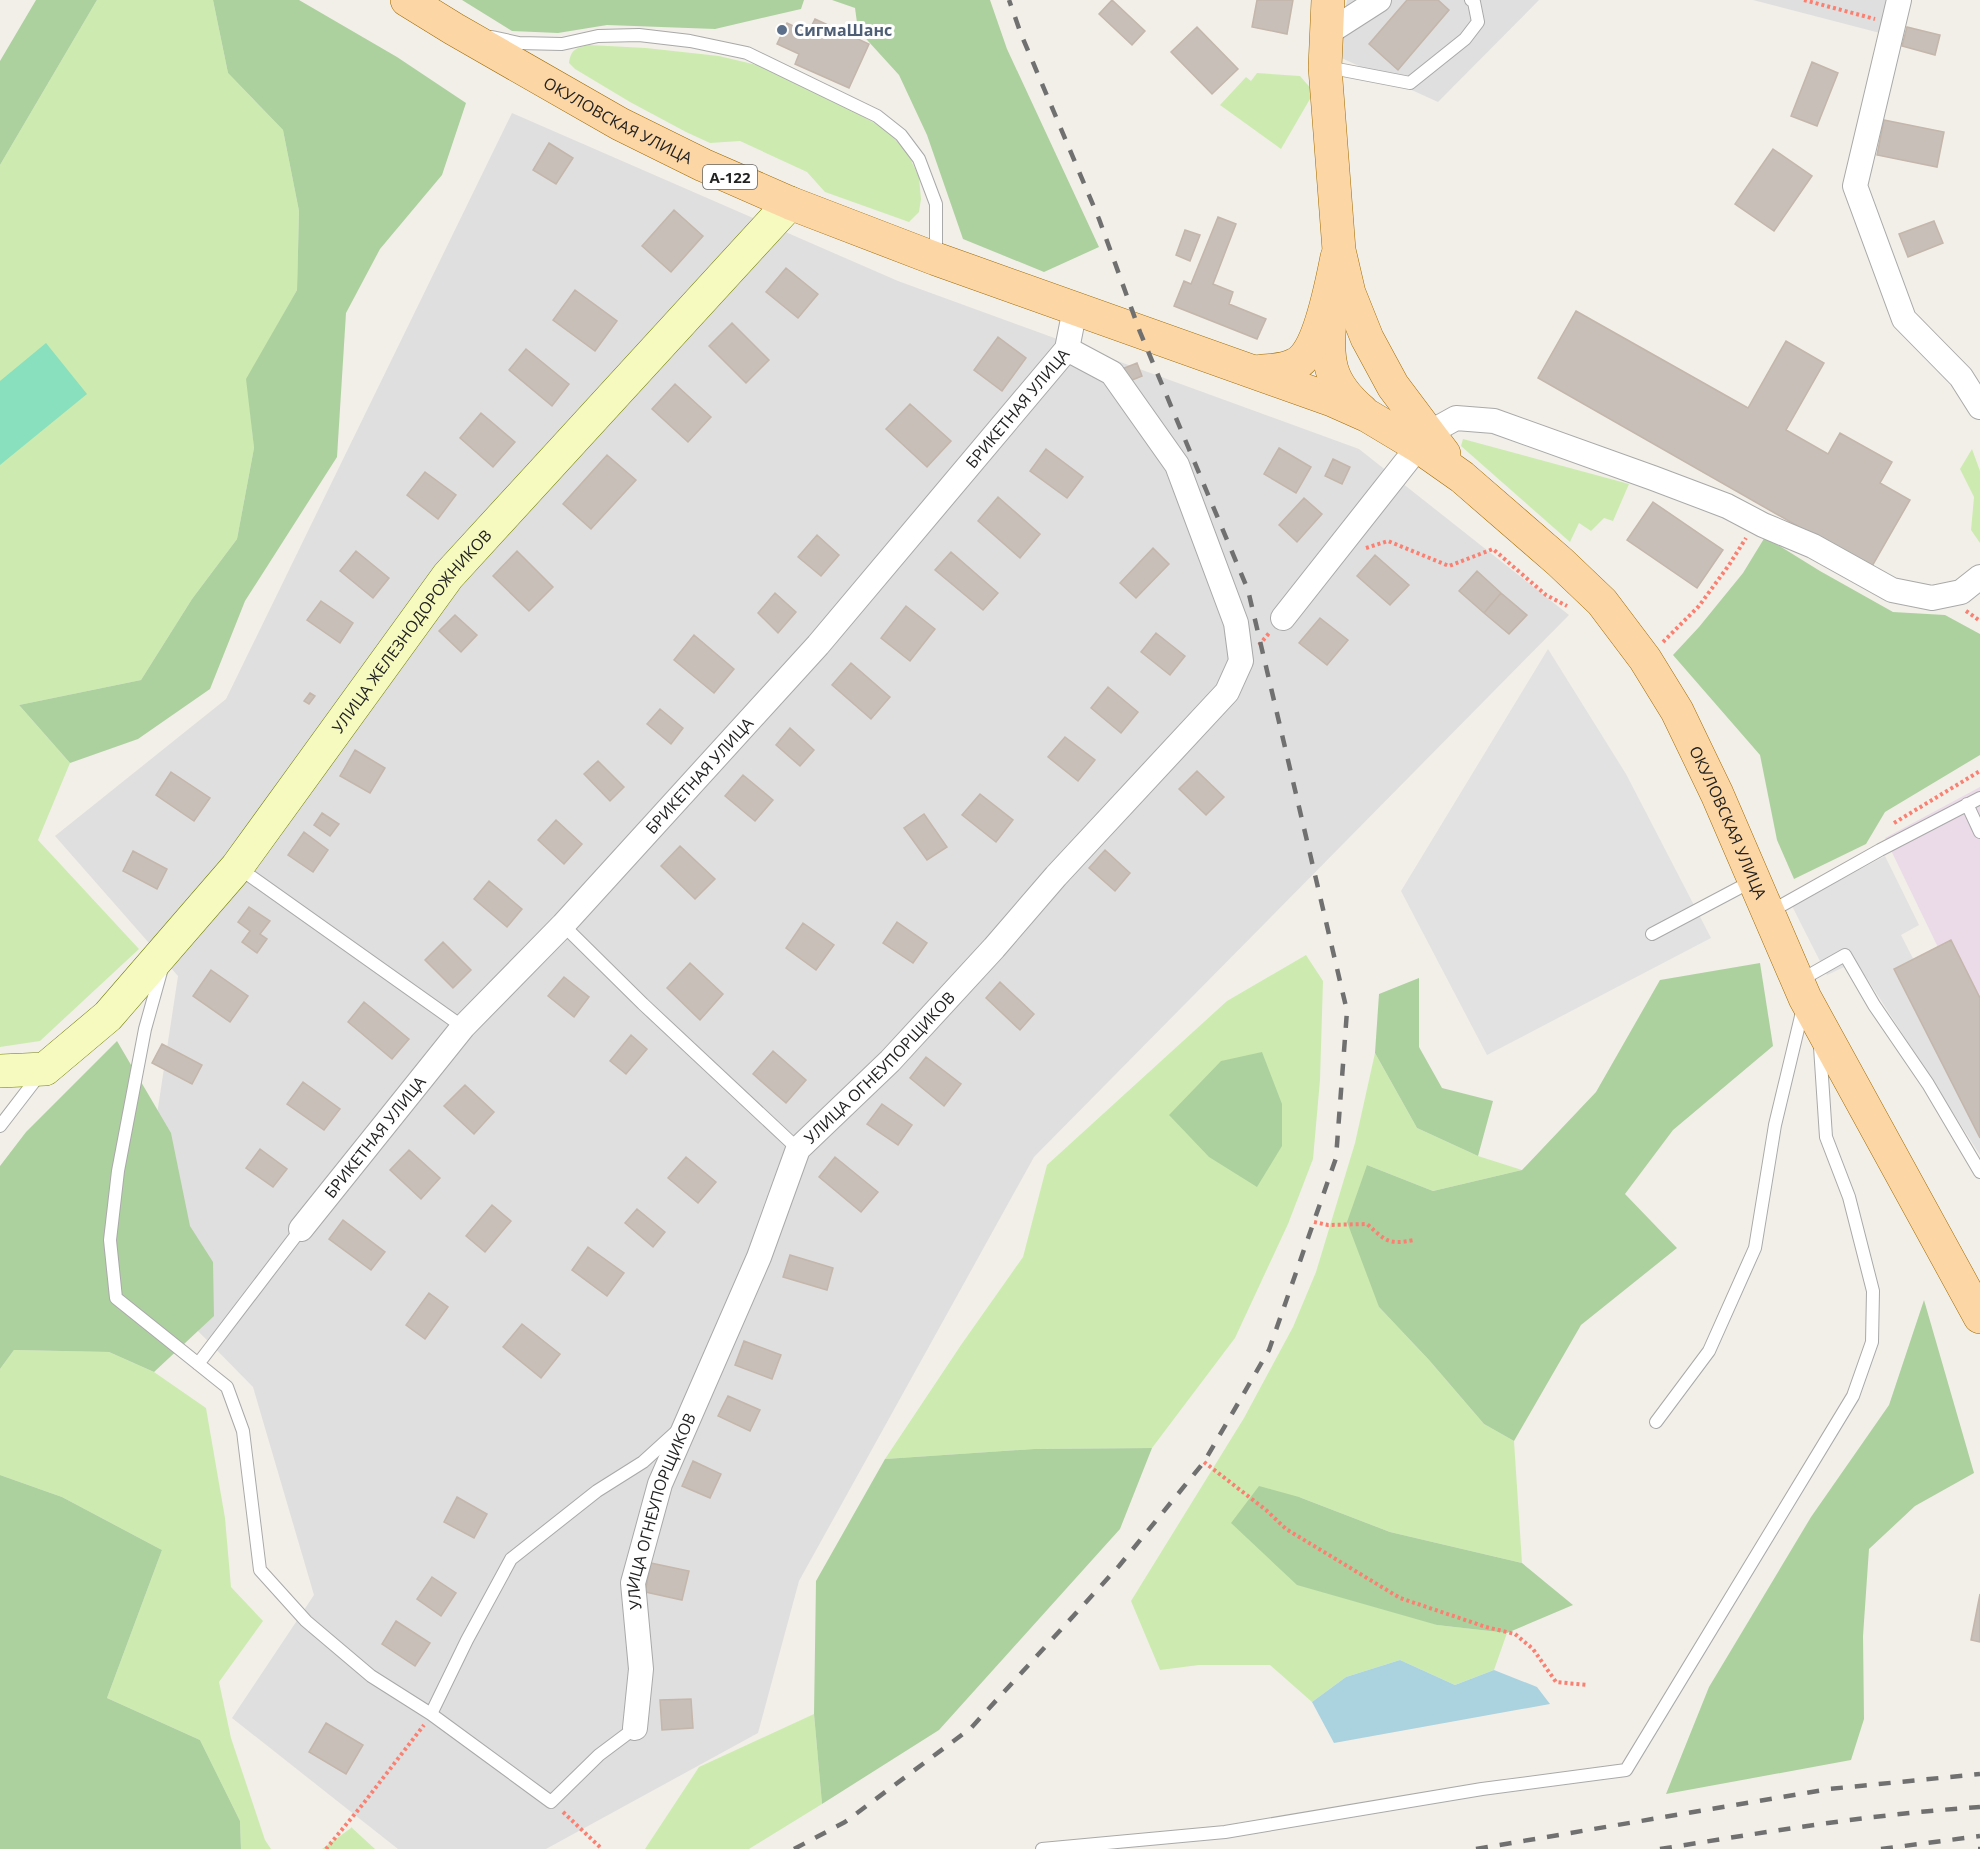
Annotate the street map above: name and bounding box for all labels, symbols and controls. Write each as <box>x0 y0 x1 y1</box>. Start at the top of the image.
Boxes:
place label: СигмаШанс <box>794 19 892 41</box>
marker: СигмаШанс <box>775 23 789 37</box>
street label: ОКУЛОВСКАЯ УЛИЦА <box>540 72 697 169</box>
road number: А-122 <box>703 165 757 189</box>
street label: БРИКЕТНАЯ УЛИЦА <box>960 343 1075 473</box>
street label: УЛИЦА ЖЕЛЕЗНОДОРОЖНИКОВ <box>327 525 496 737</box>
street label: БРИКЕТНАЯ УЛИЦА <box>640 712 759 839</box>
street label: ОКУЛОВСКАЯ УЛИЦА <box>1684 742 1772 903</box>
street label: УЛИЦА ОГНЕУПОРЩИКОВ <box>799 987 960 1148</box>
street label: БРИКЕТНАЯ УЛИЦА <box>319 1071 431 1203</box>
street label: УЛИЦА ОГНЕУПОРЩИКОВ <box>621 1409 701 1610</box>

